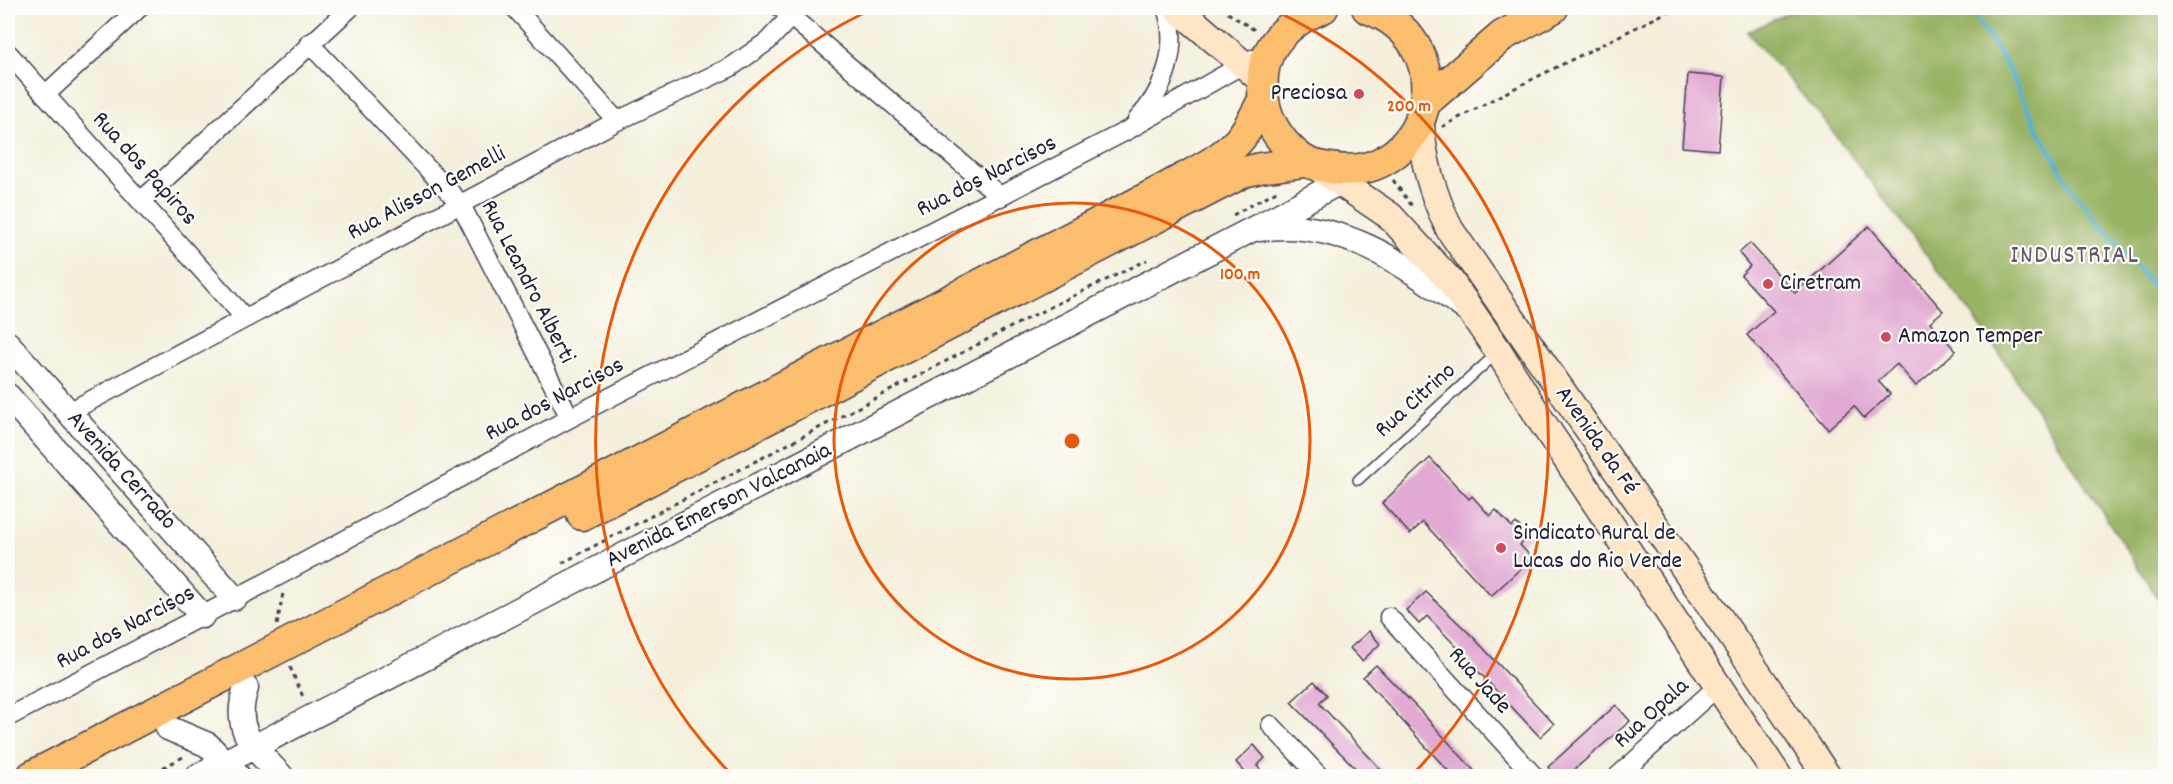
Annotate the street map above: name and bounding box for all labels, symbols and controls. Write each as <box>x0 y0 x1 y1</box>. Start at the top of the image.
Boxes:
place label: Preciosa <box>1271 77 1348 111</box>
marker: Preciosa <box>1352 87 1366 101</box>
text: 200 m <box>1387 95 1431 120</box>
street label: Rua dos Papiros <box>83 104 205 234</box>
street label: Rua dos Narcisos <box>911 127 1063 227</box>
street label: Rua Alisson Gemelli <box>342 138 512 250</box>
street label: Rua Leandro Alberti <box>471 194 583 370</box>
district label: INDUSTRIAL <box>2010 238 2140 275</box>
text: 100 m <box>1220 263 1260 288</box>
place label: Ciretram <box>1780 267 1861 301</box>
marker: Ciretram <box>1761 277 1775 291</box>
place label: Amazon Temper <box>1898 320 2043 354</box>
marker: Amazon Temper <box>1879 330 1893 344</box>
street label: Rua dos Narcisos <box>479 349 631 451</box>
street label: Rua Citrino <box>1368 355 1464 447</box>
street label: Avenida da Fé <box>1546 380 1646 502</box>
street label: Avenida Cerrado <box>58 404 184 538</box>
centre of rings <box>1062 431 1082 451</box>
street label: Avenida Emerson Valcanaia <box>600 434 838 578</box>
place label: Sindicato Rural de Lucas do Rio Verde <box>1513 517 1682 579</box>
marker: Sindicato Rural de Lucas do Rio Verde <box>1494 541 1508 555</box>
street label: Rua dos Narcisos <box>50 577 202 679</box>
street label: Rua Jade <box>1439 640 1519 722</box>
street label: Rua Opala <box>1606 670 1698 757</box>

